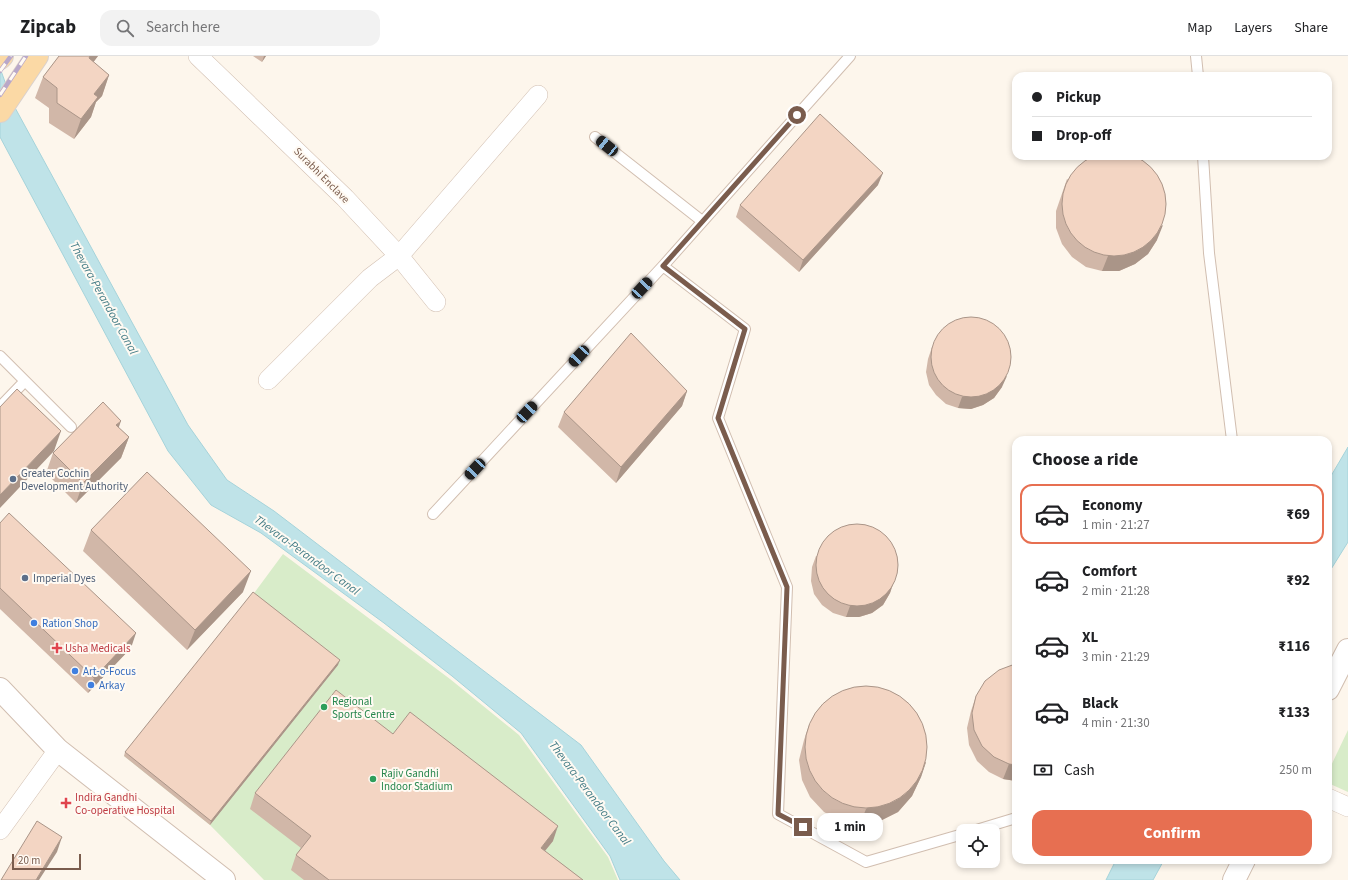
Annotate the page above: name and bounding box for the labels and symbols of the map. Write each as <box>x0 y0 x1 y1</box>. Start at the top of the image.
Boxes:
route start <box>788 106 806 124</box>
car <box>594 134 620 158</box>
street label: Surabhi Enclave <box>290 144 353 207</box>
water label: Thevara-Perandoor Canal <box>65 239 142 358</box>
car <box>629 275 655 301</box>
car <box>566 343 592 369</box>
car <box>514 399 540 425</box>
car <box>462 456 488 482</box>
place label: Greater Cochin Development Authority <box>21 466 128 494</box>
marker: Greater Cochin Development Authority <box>8 474 18 484</box>
water label: Thevara-Perandoor Canal <box>250 511 363 600</box>
place label: Imperial Dyes <box>33 571 96 586</box>
marker: Imperial Dyes <box>20 573 30 583</box>
place label: Ration Shop <box>42 616 98 631</box>
marker: Ration Shop <box>29 618 39 628</box>
place label: Usha Medicals <box>65 641 131 656</box>
marker: Usha Medicals <box>52 643 62 653</box>
place label: Art-o-Focus <box>83 664 136 679</box>
marker: Art-o-Focus <box>70 666 80 676</box>
place label: Arkay <box>99 678 125 693</box>
marker: Arkay <box>86 680 96 690</box>
place label: Regional Sports Centre <box>332 694 395 722</box>
marker: Regional Sports Centre <box>319 702 329 712</box>
water label: Thevara-Perandoor Canal <box>545 738 635 849</box>
place label: Rajiv Gandhi Indoor Stadium <box>381 766 453 794</box>
marker: Rajiv Gandhi Indoor Stadium <box>368 774 378 784</box>
place label: Indira Gandhi Co-operative Hospital <box>75 790 175 818</box>
marker: Indira Gandhi Co-operative Hospital <box>60 797 72 809</box>
callout: 1 min <box>817 813 883 841</box>
route end <box>794 818 812 836</box>
scale bar <box>12 852 81 871</box>

